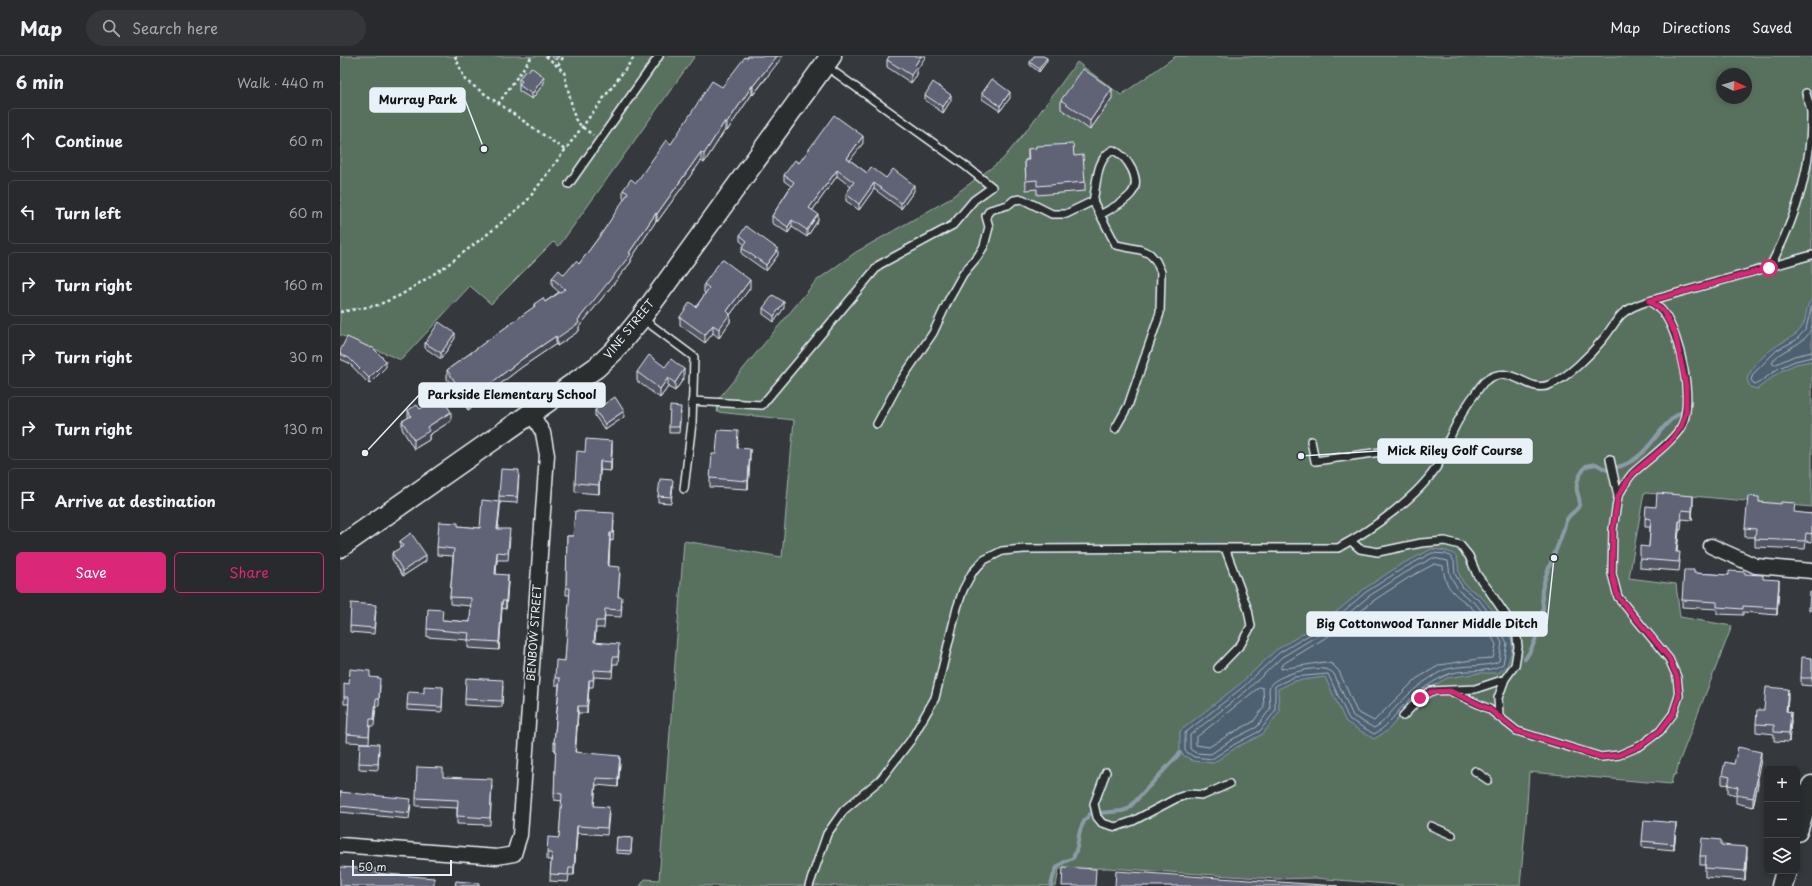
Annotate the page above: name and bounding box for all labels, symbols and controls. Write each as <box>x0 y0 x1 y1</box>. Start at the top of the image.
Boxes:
search box <box>86 10 366 46</box>
text: Map <box>20 14 62 42</box>
text: Search here <box>132 16 218 39</box>
icon: search <box>100 17 122 39</box>
text: Map <box>1610 17 1640 38</box>
text: Directions <box>1662 17 1730 38</box>
text: Saved <box>1752 17 1792 38</box>
north arrow <box>1716 68 1752 104</box>
text: 6 min <box>16 69 64 95</box>
text: Walk · 440 m <box>237 73 324 92</box>
callout: Murray Park <box>370 88 465 112</box>
text: Murray Park <box>379 90 457 108</box>
icon: ahead <box>17 129 39 151</box>
text: Continue <box>55 129 123 152</box>
text: 60 m <box>289 131 323 150</box>
icon: left <box>17 201 39 223</box>
text: Turn left <box>55 201 121 224</box>
text: 60 m <box>289 203 323 222</box>
route start <box>1760 259 1778 277</box>
icon: right <box>17 273 39 295</box>
text: Turn right <box>55 273 132 296</box>
text: 160 m <box>284 275 323 294</box>
street label: VINE STREET <box>599 295 658 362</box>
icon: right <box>17 345 39 367</box>
text: Turn right <box>55 345 132 368</box>
text: 30 m <box>289 347 323 366</box>
callout: Parkside Elementary School <box>419 383 605 407</box>
text: Parkside Elementary School <box>428 385 597 403</box>
icon: right <box>17 417 39 439</box>
text: Turn right <box>55 417 132 440</box>
text: 130 m <box>284 419 323 438</box>
callout: Mick Riley Golf Course <box>1378 439 1532 463</box>
text: Mick Riley Golf Course <box>1387 441 1523 459</box>
icon: arrive <box>17 489 39 511</box>
text: Arrive at destination <box>55 489 216 512</box>
button: Save <box>16 552 166 593</box>
button: Share <box>174 552 324 593</box>
street label: BENBOW STREET <box>522 583 545 682</box>
callout: Big Cottonwood Tanner Middle Ditch <box>1307 612 1547 636</box>
text: Big Cottonwood Tanner Middle Ditch <box>1316 614 1538 632</box>
route end <box>1411 689 1429 707</box>
map controls <box>1764 766 1800 874</box>
button: + <box>1764 766 1800 802</box>
button: − <box>1764 802 1800 838</box>
button: layers <box>1764 838 1800 874</box>
scale bar <box>352 858 452 877</box>
text: 50 m <box>358 858 387 875</box>

